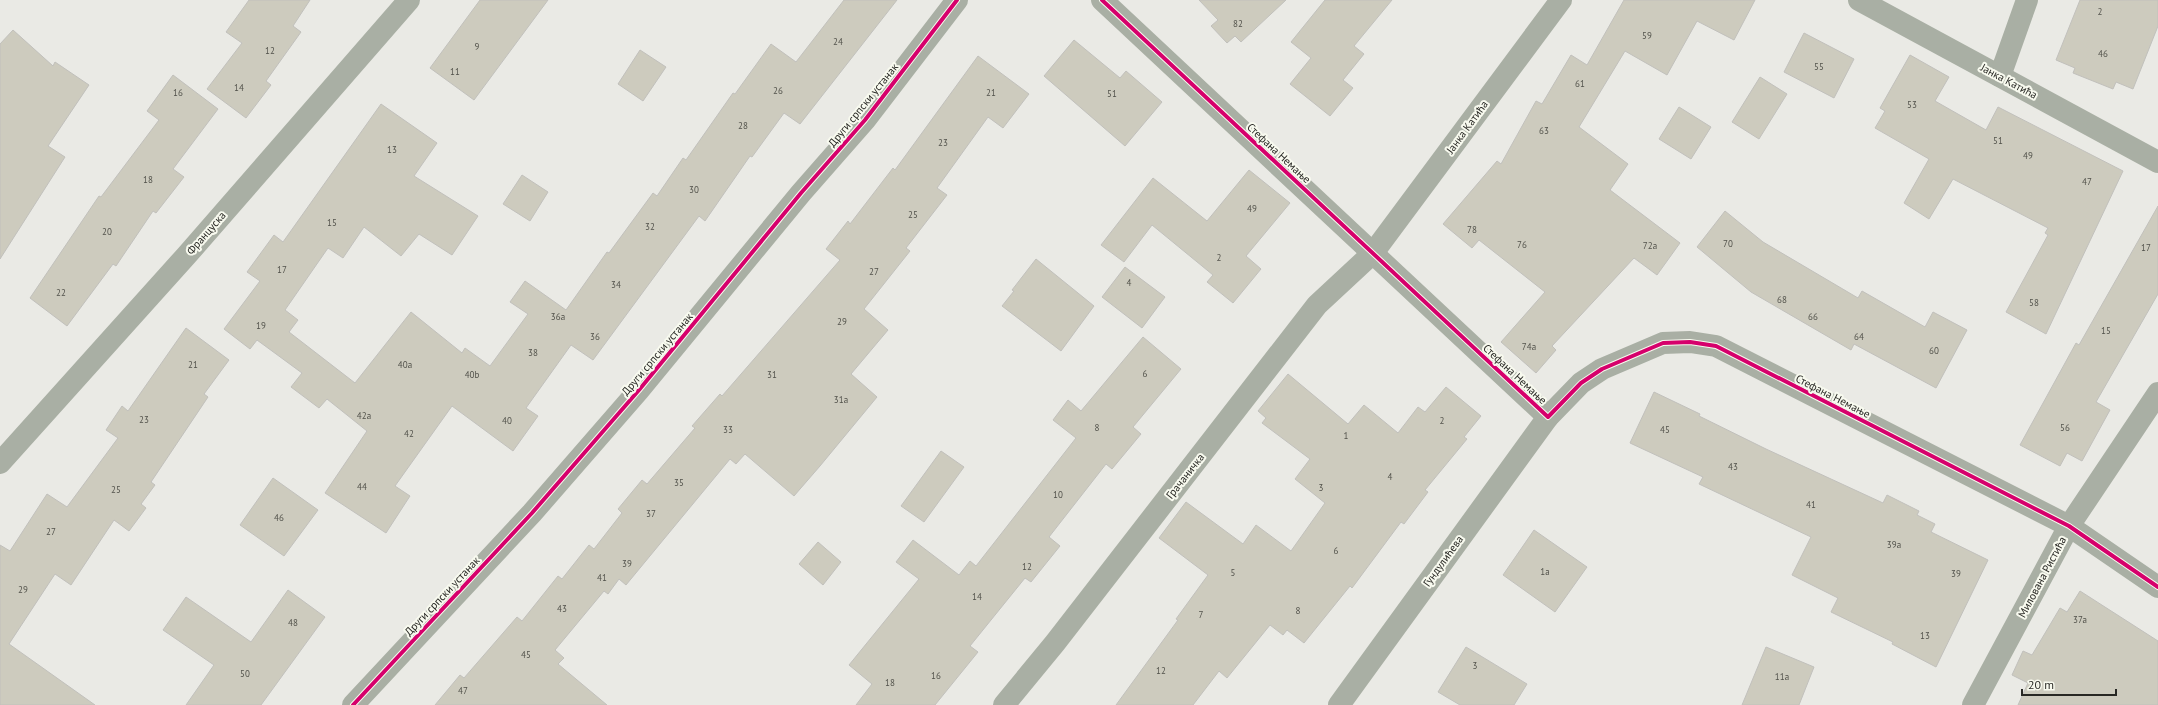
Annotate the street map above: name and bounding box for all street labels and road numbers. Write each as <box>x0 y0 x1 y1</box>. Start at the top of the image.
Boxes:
street label: Други српски устанак <box>825 60 902 150</box>
street label: Јанка Катића <box>1977 60 2040 102</box>
street label: Јанка Катића <box>1442 98 1491 157</box>
street label: Стефана Немање <box>1244 120 1314 186</box>
street label: Француска <box>183 209 229 257</box>
street label: Други српски устанак <box>618 309 696 398</box>
street label: Стефана Немање <box>1480 341 1550 407</box>
street label: Стефана Немање <box>1793 371 1873 421</box>
street label: Грачаничка <box>1163 450 1207 502</box>
street label: Гундулићева <box>1420 533 1466 589</box>
street label: Милована Ристића <box>2015 534 2069 620</box>
street label: Други српски устанак <box>402 553 483 639</box>

